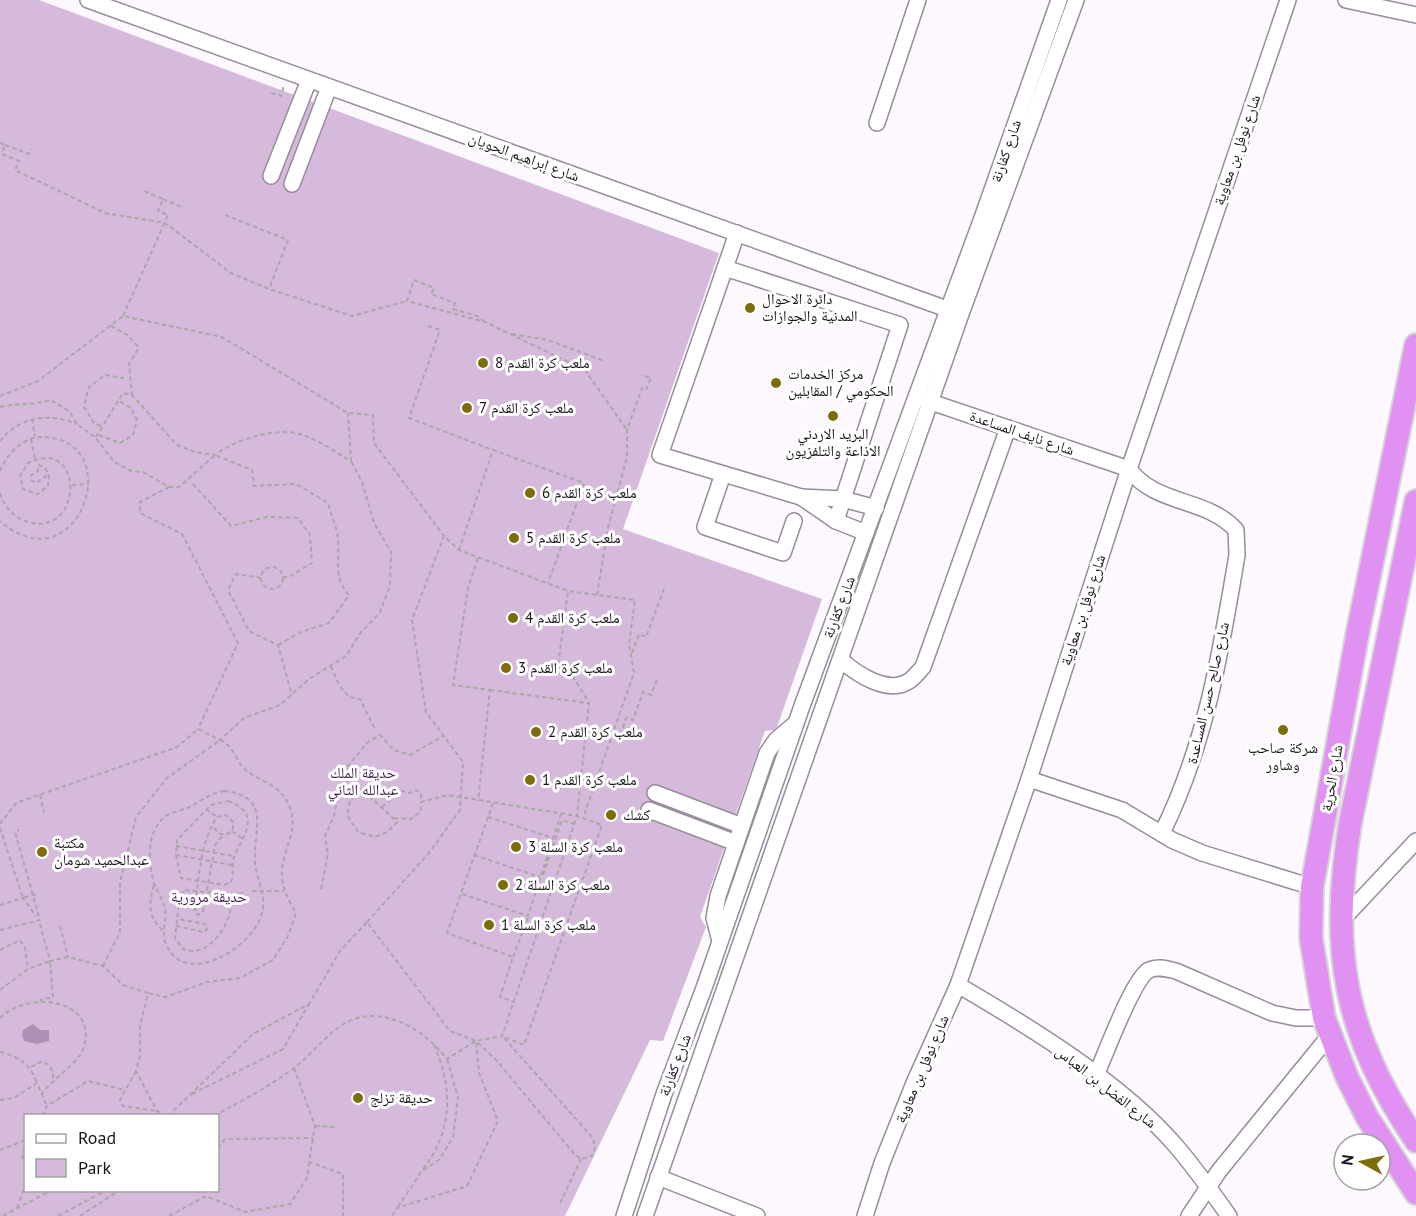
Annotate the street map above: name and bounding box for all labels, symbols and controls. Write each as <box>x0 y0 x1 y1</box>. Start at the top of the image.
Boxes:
street label: شارع نوفل بن معاوية <box>1209 92 1265 208</box>
street label: شارع كفارنة <box>986 117 1026 185</box>
street label: شارع إبراهيم الحويان <box>466 128 582 186</box>
place label: دائرة الاحوال المدنية والجوازات <box>762 289 858 325</box>
marker: دائرة الاحوال المدنية والجوازات <box>743 301 757 315</box>
place label: ملعب كرة القدم 8 <box>495 353 590 373</box>
marker: ملعب كرة القدم 8 <box>476 356 490 370</box>
place label: مركز الخدمات الحكومي / المقابلين <box>788 364 894 403</box>
marker: مركز الخدمات الحكومي / المقابلين <box>769 376 783 390</box>
place label: ملعب كرة القدم 7 <box>479 398 574 418</box>
marker: ملعب كرة القدم 7 <box>460 401 474 415</box>
street label: شارع نايف المساعدة <box>967 406 1077 460</box>
marker: البريد الاردني الاذاعة والتلفزيون <box>826 409 840 423</box>
place label: البريد الاردني الاذاعة والتلفزيون <box>785 424 881 461</box>
place label: ملعب كرة القدم 6 <box>542 483 637 503</box>
marker: ملعب كرة القدم 6 <box>523 486 537 500</box>
place label: ملعب كرة القدم 5 <box>526 528 621 548</box>
marker: ملعب كرة القدم 5 <box>507 531 521 545</box>
street label: شارع نوفل بن معاوية <box>1056 552 1110 668</box>
street label: شارع كفارنة <box>818 573 860 641</box>
place label: ملعب كرة القدم 4 <box>525 608 620 628</box>
marker: ملعب كرة القدم 4 <box>506 611 520 625</box>
street label: شارع صالح حسن المساعدة <box>1182 620 1234 766</box>
place label: ملعب كرة القدم 3 <box>518 658 613 678</box>
marker: ملعب كرة القدم 3 <box>499 661 513 675</box>
place label: ملعب كرة القدم 2 <box>548 722 643 742</box>
marker: شركة صاحب وشاور <box>1276 723 1290 737</box>
marker: ملعب كرة القدم 2 <box>529 725 543 739</box>
place label: شركة صاحب وشاور <box>1248 738 1318 774</box>
street label: شارع الحرية <box>1316 743 1348 813</box>
park label: حديقة الملك عبدالله الثاني <box>328 763 399 802</box>
place label: ملعب كرة القدم 1 <box>542 770 637 790</box>
marker: ملعب كرة القدم 1 <box>523 773 537 787</box>
place label: كشك <box>623 805 650 824</box>
marker: كشك <box>604 808 618 822</box>
place label: مكتبة عبدالحميد شومان <box>54 833 149 870</box>
place label: ملعب كرة السلة 3 <box>528 837 623 856</box>
marker: ملعب كرة السلة 3 <box>509 840 523 854</box>
marker: مكتبة عبدالحميد شومان <box>35 845 49 859</box>
place label: ملعب كرة السلة 2 <box>515 875 610 894</box>
marker: ملعب كرة السلة 2 <box>496 878 510 892</box>
park label: حديقة مرورية <box>171 887 247 906</box>
place label: ملعب كرة السلة 1 <box>501 915 596 934</box>
marker: ملعب كرة السلة 1 <box>482 918 496 932</box>
street label: شارع نوفل بن معاوية <box>890 1012 954 1126</box>
street label: شارع كفارنة <box>654 1031 696 1099</box>
street label: شارع الفضل بن العباس <box>1051 1041 1161 1133</box>
place label: حديقة تزلج <box>370 1088 433 1108</box>
marker: حديقة تزلج <box>351 1091 365 1105</box>
legend <box>24 1114 219 1192</box>
text: Road <box>78 1126 116 1149</box>
north arrow <box>1332 1132 1392 1192</box>
text: N <box>1337 1153 1358 1167</box>
text: Park <box>78 1156 111 1179</box>

